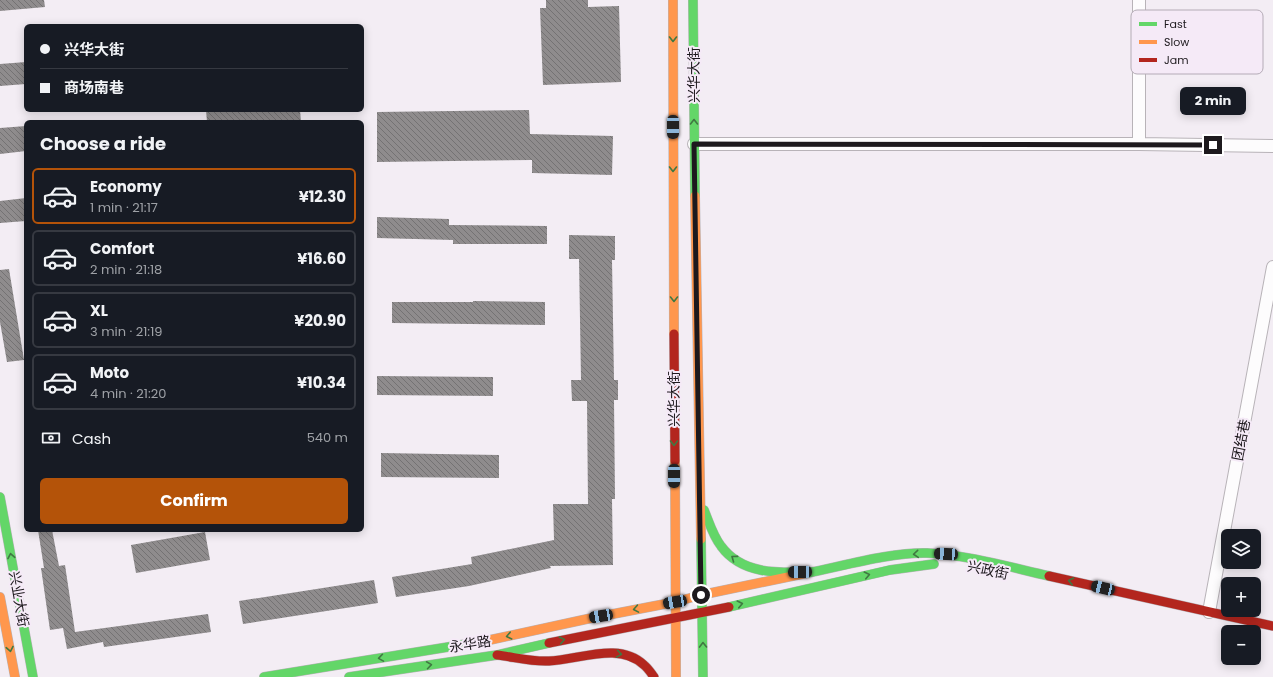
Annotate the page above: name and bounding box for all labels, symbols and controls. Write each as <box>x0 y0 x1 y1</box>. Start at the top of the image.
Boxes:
legend <box>1131 10 1263 74</box>
text: Fast <box>1164 16 1187 32</box>
text: Slow <box>1164 34 1189 50</box>
one-way arrow <box>669 36 677 42</box>
text: 兴华大街 <box>64 39 124 60</box>
street label: 兴华大街 <box>684 47 704 103</box>
text: Jam <box>1164 52 1189 68</box>
text: 商场南巷 <box>64 77 124 98</box>
callout: 2 min <box>1180 87 1246 115</box>
text: 2 min <box>1195 91 1231 110</box>
car <box>667 115 679 139</box>
one-way arrow <box>690 119 698 125</box>
text: Choose a ride <box>40 131 166 156</box>
route end <box>1204 136 1222 154</box>
one-way arrow <box>669 166 677 172</box>
text: Economy <box>90 176 162 197</box>
icon: car <box>42 178 78 214</box>
text: ¥12.30 <box>299 186 346 207</box>
text: 1 min · 21:17 <box>90 198 158 217</box>
text: Comfort <box>90 238 154 259</box>
icon: car <box>42 240 78 276</box>
text: ¥16.60 <box>297 248 346 269</box>
text: 2 min · 21:18 <box>90 260 162 279</box>
one-way arrow <box>670 296 678 302</box>
text: XL <box>90 300 108 321</box>
icon: car <box>42 302 78 338</box>
text: ¥20.90 <box>294 310 346 331</box>
text: 3 min · 21:19 <box>90 322 163 341</box>
text: Moto <box>90 362 129 383</box>
icon: car <box>42 364 78 400</box>
street label: 兴华大街 <box>664 371 684 427</box>
text: ¥10.34 <box>297 372 346 393</box>
text: 4 min · 21:20 <box>90 384 166 403</box>
street label: 团结巷 <box>1227 417 1255 463</box>
icon: cash <box>40 427 62 449</box>
text: Cash <box>72 428 111 449</box>
text: 540 m <box>307 428 348 447</box>
one-way arrow <box>670 440 678 446</box>
car <box>668 464 680 488</box>
button: Confirm <box>40 478 348 524</box>
map controls <box>1221 529 1261 665</box>
button: layers <box>1221 529 1261 569</box>
car <box>934 547 958 561</box>
one-way arrow <box>913 549 919 558</box>
one-way arrow <box>8 553 16 559</box>
one-way arrow <box>731 556 738 563</box>
street label: 兴政街 <box>965 556 1011 584</box>
car <box>788 566 812 578</box>
street label: 兴业大街 <box>4 570 34 628</box>
one-way arrow <box>863 571 870 580</box>
one-way arrow <box>1068 577 1074 585</box>
button: + <box>1221 577 1261 617</box>
car <box>1090 579 1116 597</box>
route start <box>692 586 710 604</box>
car <box>662 594 688 610</box>
one-way arrow <box>737 600 743 608</box>
one-way arrow <box>633 605 640 613</box>
car <box>588 608 614 624</box>
button: − <box>1221 625 1261 665</box>
street label: 永华路 <box>448 631 492 657</box>
one-way arrow <box>506 632 513 640</box>
one-way arrow <box>559 637 565 645</box>
one-way arrow <box>698 642 707 648</box>
one-way arrow <box>5 646 14 652</box>
one-way arrow <box>615 649 622 658</box>
one-way arrow <box>378 653 384 662</box>
one-way arrow <box>426 661 432 670</box>

